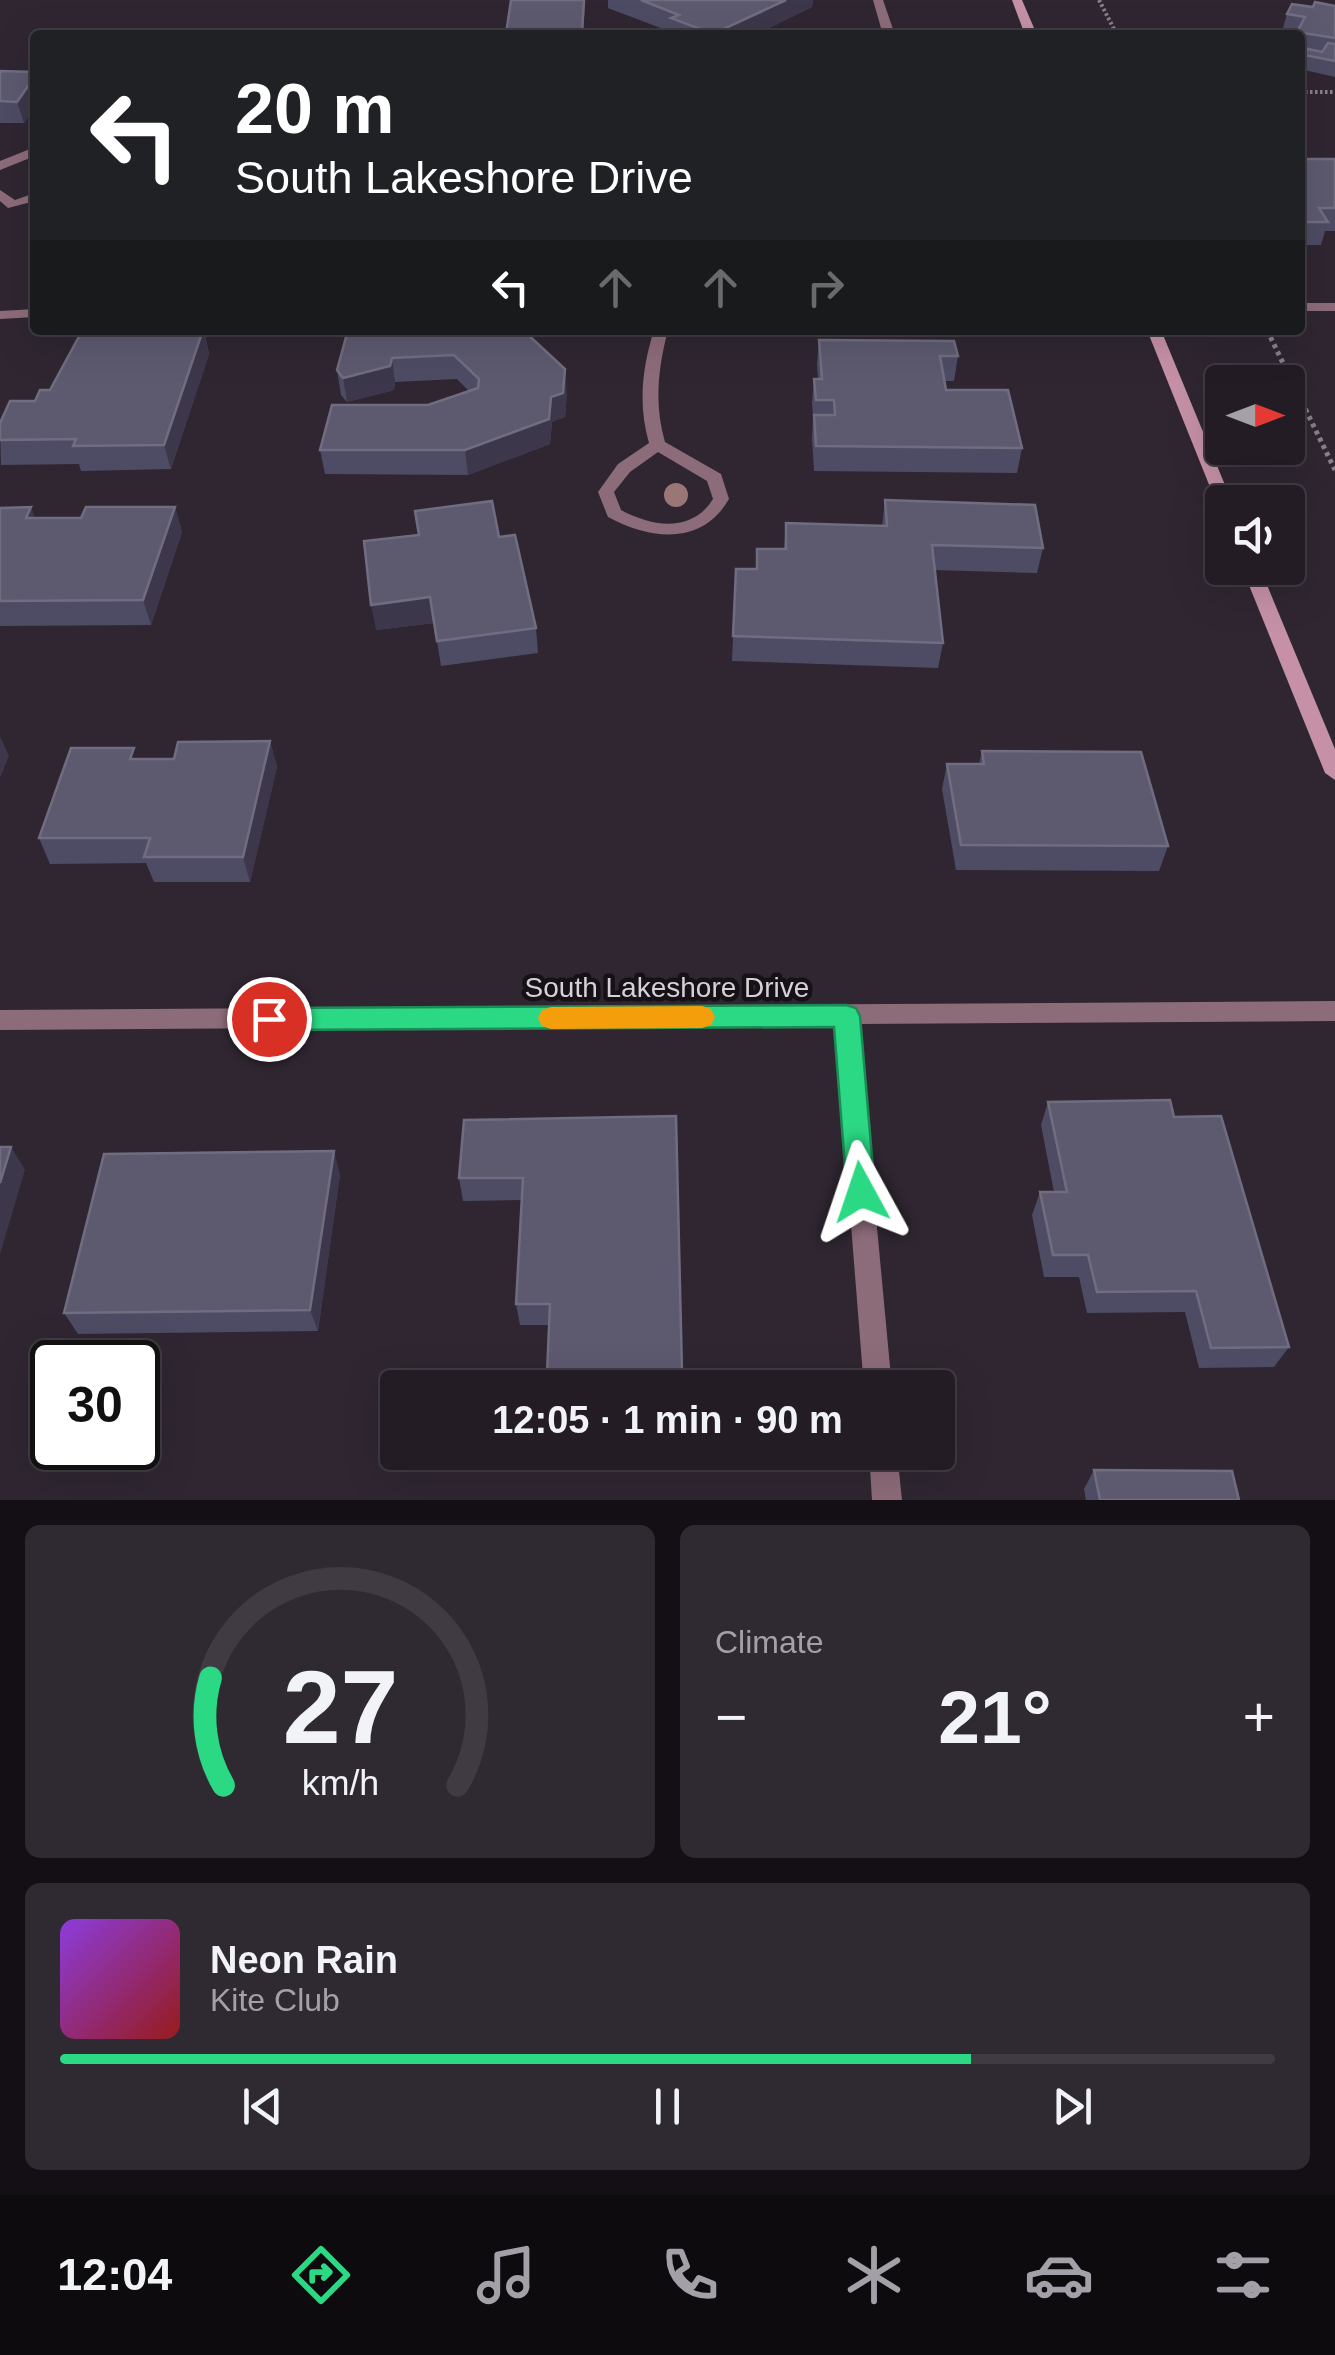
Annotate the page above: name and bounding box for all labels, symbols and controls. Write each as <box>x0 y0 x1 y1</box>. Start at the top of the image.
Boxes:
icon: left <box>70 70 200 200</box>
text: 20 m <box>235 70 395 148</box>
text: South Lakeshore Drive <box>235 152 693 203</box>
icon: left <box>483 260 538 315</box>
icon: ahead <box>588 260 643 315</box>
icon: ahead <box>693 260 748 315</box>
icon: right <box>798 260 853 315</box>
north arrow <box>1205 365 1305 465</box>
map controls <box>1205 365 1305 585</box>
button: sound <box>1205 485 1305 585</box>
street label: South Lakeshore Drive <box>525 972 809 1003</box>
pin <box>227 977 312 1062</box>
icon: arrive <box>242 992 297 1047</box>
position arrow <box>809 1140 913 1244</box>
speed limit sign: 30 <box>30 1340 160 1470</box>
text: 12:05 · 1 min · 90 m <box>492 1399 843 1441</box>
text: Climate <box>715 1624 823 1660</box>
text: 27 <box>282 1649 398 1765</box>
text: 21° <box>938 1675 1052 1759</box>
text: − <box>715 1686 747 1748</box>
text: + <box>1243 1686 1275 1748</box>
text: km/h <box>301 1763 379 1803</box>
text: Neon Rain <box>210 1939 398 1981</box>
text: Kite Club <box>210 1982 340 2018</box>
icon: previous <box>235 2079 290 2134</box>
icon: pause <box>640 2079 695 2134</box>
icon: next <box>1045 2079 1100 2134</box>
icon: directions <box>286 2240 356 2310</box>
icon: music <box>471 2240 541 2310</box>
icon: phone <box>655 2240 725 2310</box>
icon: climate <box>839 2240 909 2310</box>
icon: car <box>1024 2240 1094 2310</box>
icon: filters <box>1208 2240 1278 2310</box>
text: 12:04 <box>57 2249 172 2300</box>

